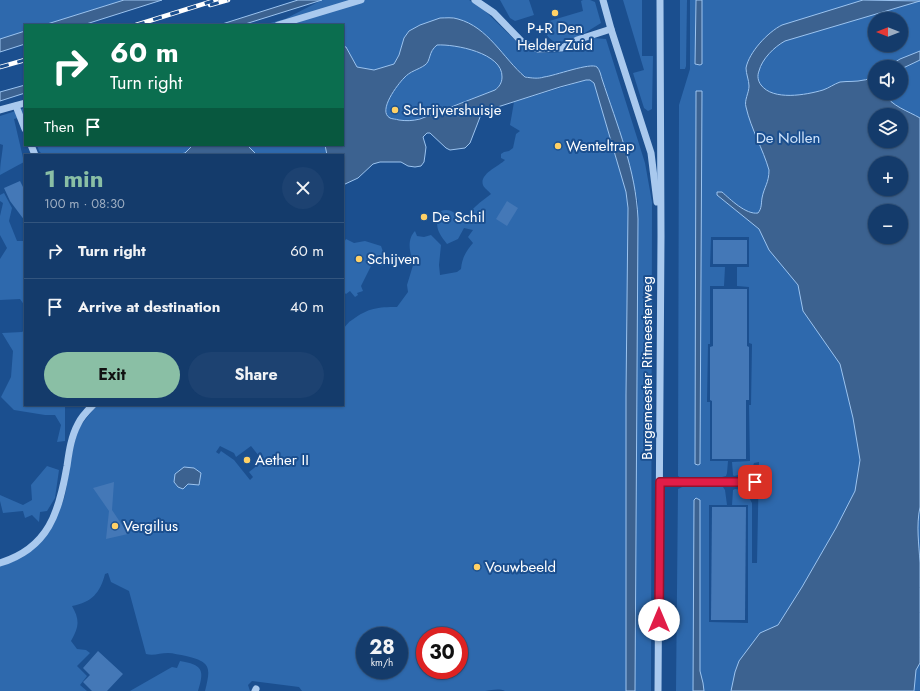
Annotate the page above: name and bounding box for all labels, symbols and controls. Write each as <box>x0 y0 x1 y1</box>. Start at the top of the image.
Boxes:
marker: P+R Den Helder Zuid <box>550 8 560 18</box>
north arrow <box>868 12 908 52</box>
map controls <box>868 12 908 244</box>
place label: P+R Den Helder Zuid <box>517 17 593 56</box>
text: 60 m <box>110 32 179 73</box>
icon: right <box>44 40 96 92</box>
button: sound <box>868 60 908 100</box>
text: Turn right <box>110 70 182 96</box>
place label: Schrijvershuisje <box>403 99 502 121</box>
marker: Schrijvershuisje <box>390 105 400 115</box>
button: layers <box>868 108 908 148</box>
text: Then <box>44 116 74 138</box>
icon: arrive <box>82 116 104 138</box>
park label: De Nollen <box>756 127 820 149</box>
place label: Wenteltrap <box>566 135 635 157</box>
marker: Wenteltrap <box>553 141 563 151</box>
button: + <box>868 156 908 196</box>
text: 1 min <box>44 161 104 196</box>
button: close <box>282 167 324 209</box>
text: 100 m · 08:30 <box>44 194 125 213</box>
button: − <box>868 204 908 244</box>
place label: De Schil <box>432 206 485 228</box>
marker: De Schil <box>419 212 429 222</box>
icon: right <box>44 240 66 262</box>
text: Turn right <box>78 240 146 262</box>
text: 60 m <box>290 240 324 262</box>
place label: Schijven <box>367 248 420 270</box>
marker: Schijven <box>354 254 364 264</box>
street label: Burgemeester Ritmeesterweg <box>636 276 658 460</box>
icon: arrive <box>44 296 66 318</box>
text: Arrive at destination <box>78 296 220 318</box>
text: 40 m <box>290 296 324 318</box>
button: Exit <box>44 352 180 398</box>
button: Share <box>188 352 324 398</box>
place label: Aether II <box>255 449 309 471</box>
marker: Aether II <box>242 455 252 465</box>
pin <box>738 465 772 499</box>
icon: arrive <box>744 471 766 493</box>
place label: Vergilius <box>123 515 178 537</box>
marker: Vergilius <box>110 521 120 531</box>
place label: Vouwbeeld <box>485 556 556 578</box>
marker: Vouwbeeld <box>472 562 482 572</box>
position arrow <box>638 599 680 641</box>
speed limit sign: 30 <box>416 627 468 679</box>
text: 28 <box>369 633 395 662</box>
text: km/h <box>371 655 393 670</box>

